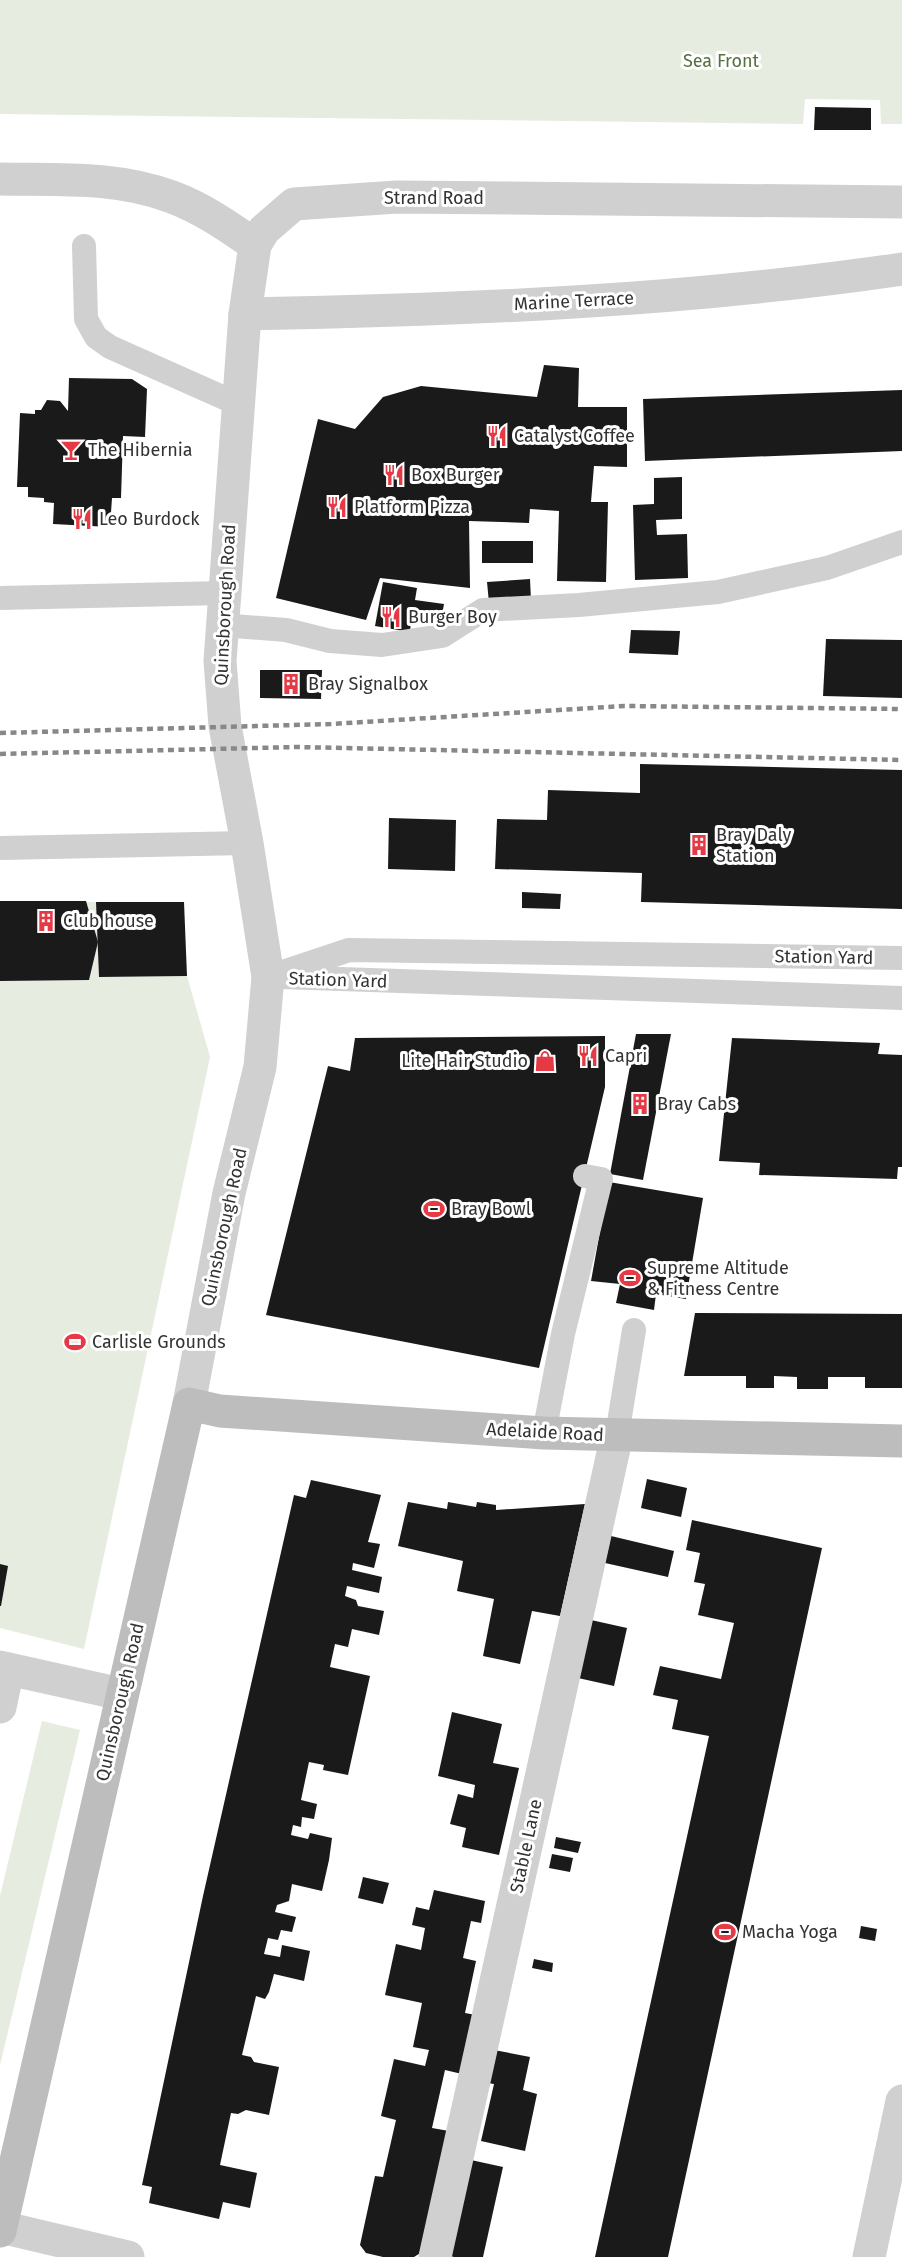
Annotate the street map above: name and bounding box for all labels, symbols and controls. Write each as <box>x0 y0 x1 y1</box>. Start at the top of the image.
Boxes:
park label: Sea Front <box>683 50 760 72</box>
street label: Strand Road <box>384 187 484 209</box>
street label: Marine Terrace <box>513 287 635 315</box>
restaurant icon: Catalyst Coffee <box>485 424 509 448</box>
place label: Catalyst Coffee <box>514 425 635 447</box>
bar icon: The Hibernia <box>59 438 83 462</box>
place label: The Hibernia <box>88 439 193 461</box>
restaurant icon: Box Burger <box>382 463 406 487</box>
place label: Box Burger <box>411 464 500 486</box>
restaurant icon: Platform Pizza <box>325 495 349 519</box>
place label: Platform Pizza <box>354 496 470 518</box>
restaurant icon: Leo Burdock <box>70 507 94 531</box>
place label: Leo Burdock <box>99 508 200 530</box>
street label: Quinsborough Road <box>210 524 240 686</box>
restaurant icon: Burger Boy <box>379 605 403 629</box>
place label: Burger Boy <box>408 606 497 628</box>
building icon: Bray Signalbox <box>279 672 303 696</box>
place label: Bray Signalbox <box>308 673 428 695</box>
place label: Bray Daly Station <box>716 824 792 867</box>
building icon: Bray Daly Station <box>687 833 711 857</box>
building icon: Club house <box>34 909 58 933</box>
place label: Club house <box>63 910 154 932</box>
street label: Station Yard <box>774 945 874 969</box>
street label: Station Yard <box>288 967 388 993</box>
restaurant icon: Capri <box>576 1044 600 1068</box>
place label: Capri <box>605 1045 647 1067</box>
shop icon: Lite Hair Studio <box>533 1049 557 1073</box>
place label: Lite Hair Studio <box>401 1050 528 1072</box>
building icon: Bray Cabs <box>628 1092 652 1116</box>
place label: Bray Cabs <box>657 1093 736 1115</box>
street label: Quinsborough Road <box>196 1146 252 1308</box>
sports icon: Bray Bowl <box>422 1197 446 1221</box>
place label: Bray Bowl <box>451 1198 531 1220</box>
place label: Supreme Altitude & Fitness Centre <box>647 1257 789 1300</box>
sports icon: Supreme Altitude & Fitness Centre <box>618 1266 642 1290</box>
sports icon: Carlisle Grounds <box>63 1330 87 1354</box>
place label: Carlisle Grounds <box>92 1331 226 1353</box>
street label: Adelaide Road <box>486 1418 604 1446</box>
street label: Quinsborough Road <box>91 1621 149 1783</box>
street label: Stable Lane <box>505 1797 547 1895</box>
sports icon: Macha Yoga <box>713 1920 737 1944</box>
place label: Macha Yoga <box>742 1921 838 1943</box>

